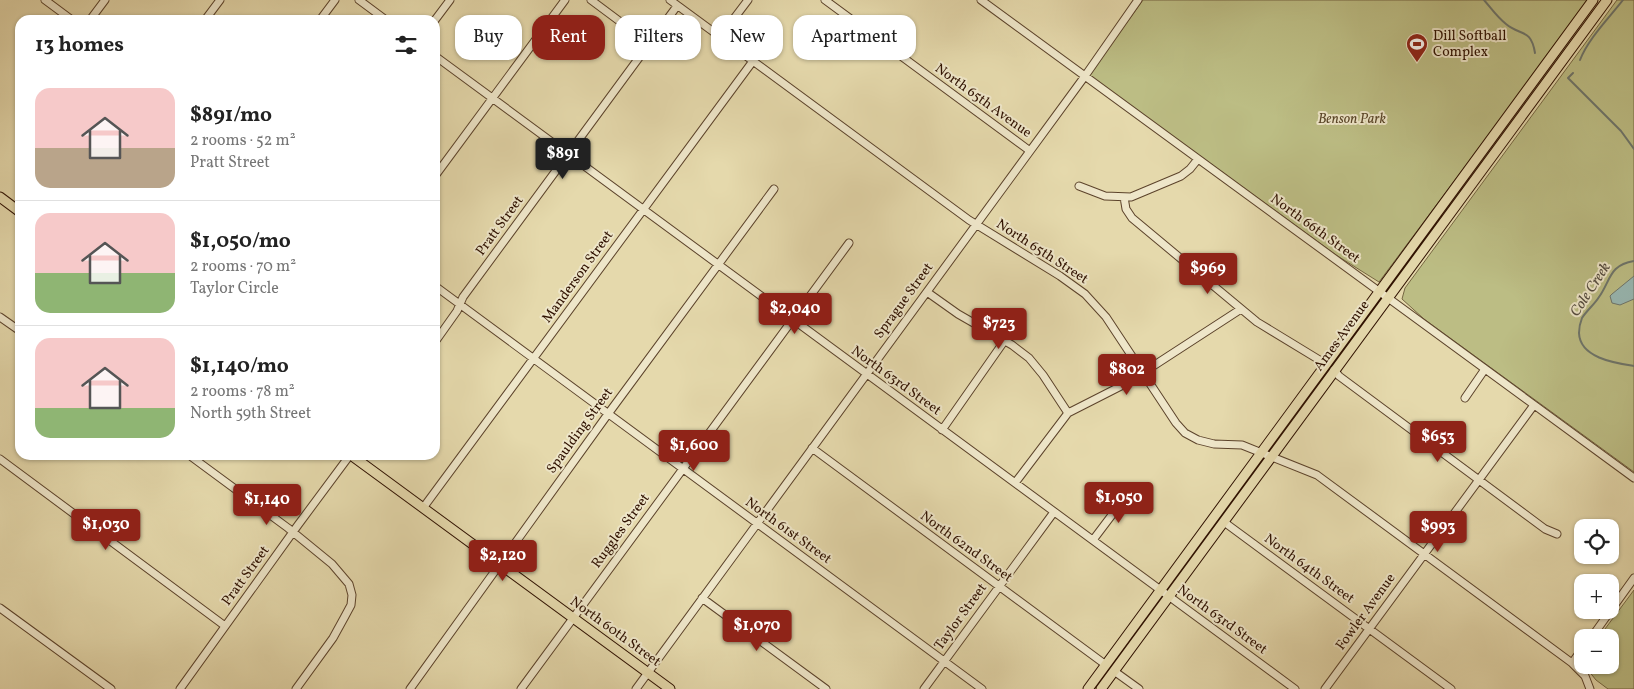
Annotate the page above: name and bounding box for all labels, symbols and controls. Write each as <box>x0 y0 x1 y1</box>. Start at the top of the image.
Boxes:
chip: Buy <box>455 15 522 60</box>
chip: Rent <box>532 15 605 60</box>
chip: Filters <box>615 15 701 60</box>
chip: New <box>711 15 783 60</box>
chip: Apartment <box>793 15 916 60</box>
place label: Dill Softball Complex <box>1433 27 1506 62</box>
text: 13 homes <box>35 31 124 60</box>
icon: filters <box>392 31 420 59</box>
sports icon: Dill Softball Complex <box>1405 32 1429 63</box>
street label: North 65th Avenue <box>931 59 1036 143</box>
text: $891/mo <box>190 101 272 130</box>
icon: home <box>75 108 135 168</box>
park label: Benson Park <box>1318 110 1387 129</box>
text: 2 rooms · 52 m² <box>190 130 296 152</box>
pin: $891 <box>533 138 593 180</box>
text: $891 <box>547 143 579 165</box>
text: Pratt Street <box>190 152 270 174</box>
street label: North 66th Street <box>1266 190 1364 268</box>
street label: Pratt Street <box>472 192 528 260</box>
street label: North 65th Street <box>992 215 1092 289</box>
text: $1,050/mo <box>190 227 291 256</box>
street label: Manderson Street <box>538 227 618 327</box>
icon: home <box>75 233 135 293</box>
pin: $969 <box>1178 252 1238 295</box>
text: 2 rooms · 70 m² <box>190 256 296 278</box>
text: $969 <box>1190 258 1226 280</box>
street label: Sprague Street <box>870 259 938 343</box>
water label: Cole Creek <box>1566 259 1616 321</box>
text: Taylor Circle <box>190 278 279 300</box>
pin: $2,040 <box>754 292 836 335</box>
street label: Ames Avenue <box>1310 296 1374 375</box>
text: $2,040 <box>770 298 820 320</box>
pin: $723 <box>969 308 1029 350</box>
text: $723 <box>983 313 1015 335</box>
street label: North 63rd Street <box>847 342 945 420</box>
text: $1,140/mo <box>190 352 289 381</box>
pin: $802 <box>1097 354 1157 396</box>
icon: home <box>75 358 135 418</box>
text: $802 <box>1109 359 1145 381</box>
text: 2 rooms · 78 m² <box>190 381 295 403</box>
street label: Spaulding Street <box>542 384 618 478</box>
text: North 59th Street <box>190 403 311 425</box>
pin: $653 <box>1408 420 1468 463</box>
text: $653 <box>1421 426 1455 448</box>
pin: $1,600 <box>653 430 735 472</box>
text: $1,600 <box>670 435 718 457</box>
pin: $1,050 <box>1078 482 1160 524</box>
pin: $1,140 <box>226 484 308 526</box>
text: $1,050 <box>1095 487 1143 509</box>
text: $1,140 <box>244 489 290 511</box>
street label: Ruggles Street <box>587 490 655 572</box>
street label: North 61st Street <box>741 493 835 569</box>
street label: North 62nd Street <box>916 507 1016 587</box>
pin: $1,030 <box>65 508 147 551</box>
pin: $993 <box>1408 510 1468 553</box>
text: $1,030 <box>82 514 130 536</box>
text: $993 <box>1421 516 1455 538</box>
map controls <box>1574 519 1619 674</box>
button: locate <box>1574 519 1619 564</box>
street label: North 64th Street <box>1260 530 1358 608</box>
pin: $2,120 <box>462 540 544 582</box>
street label: Pratt Street <box>218 542 274 610</box>
text: $2,120 <box>480 545 526 567</box>
street label: Fowler Avenue <box>1332 569 1401 654</box>
button: + <box>1574 574 1619 619</box>
street label: Taylor Street <box>930 580 992 654</box>
street label: North 63rd Street <box>1173 581 1271 659</box>
street label: North 60th Street <box>566 593 664 671</box>
pin: $1,070 <box>716 610 798 652</box>
text: $1,070 <box>734 615 780 637</box>
button: − <box>1574 629 1619 674</box>

